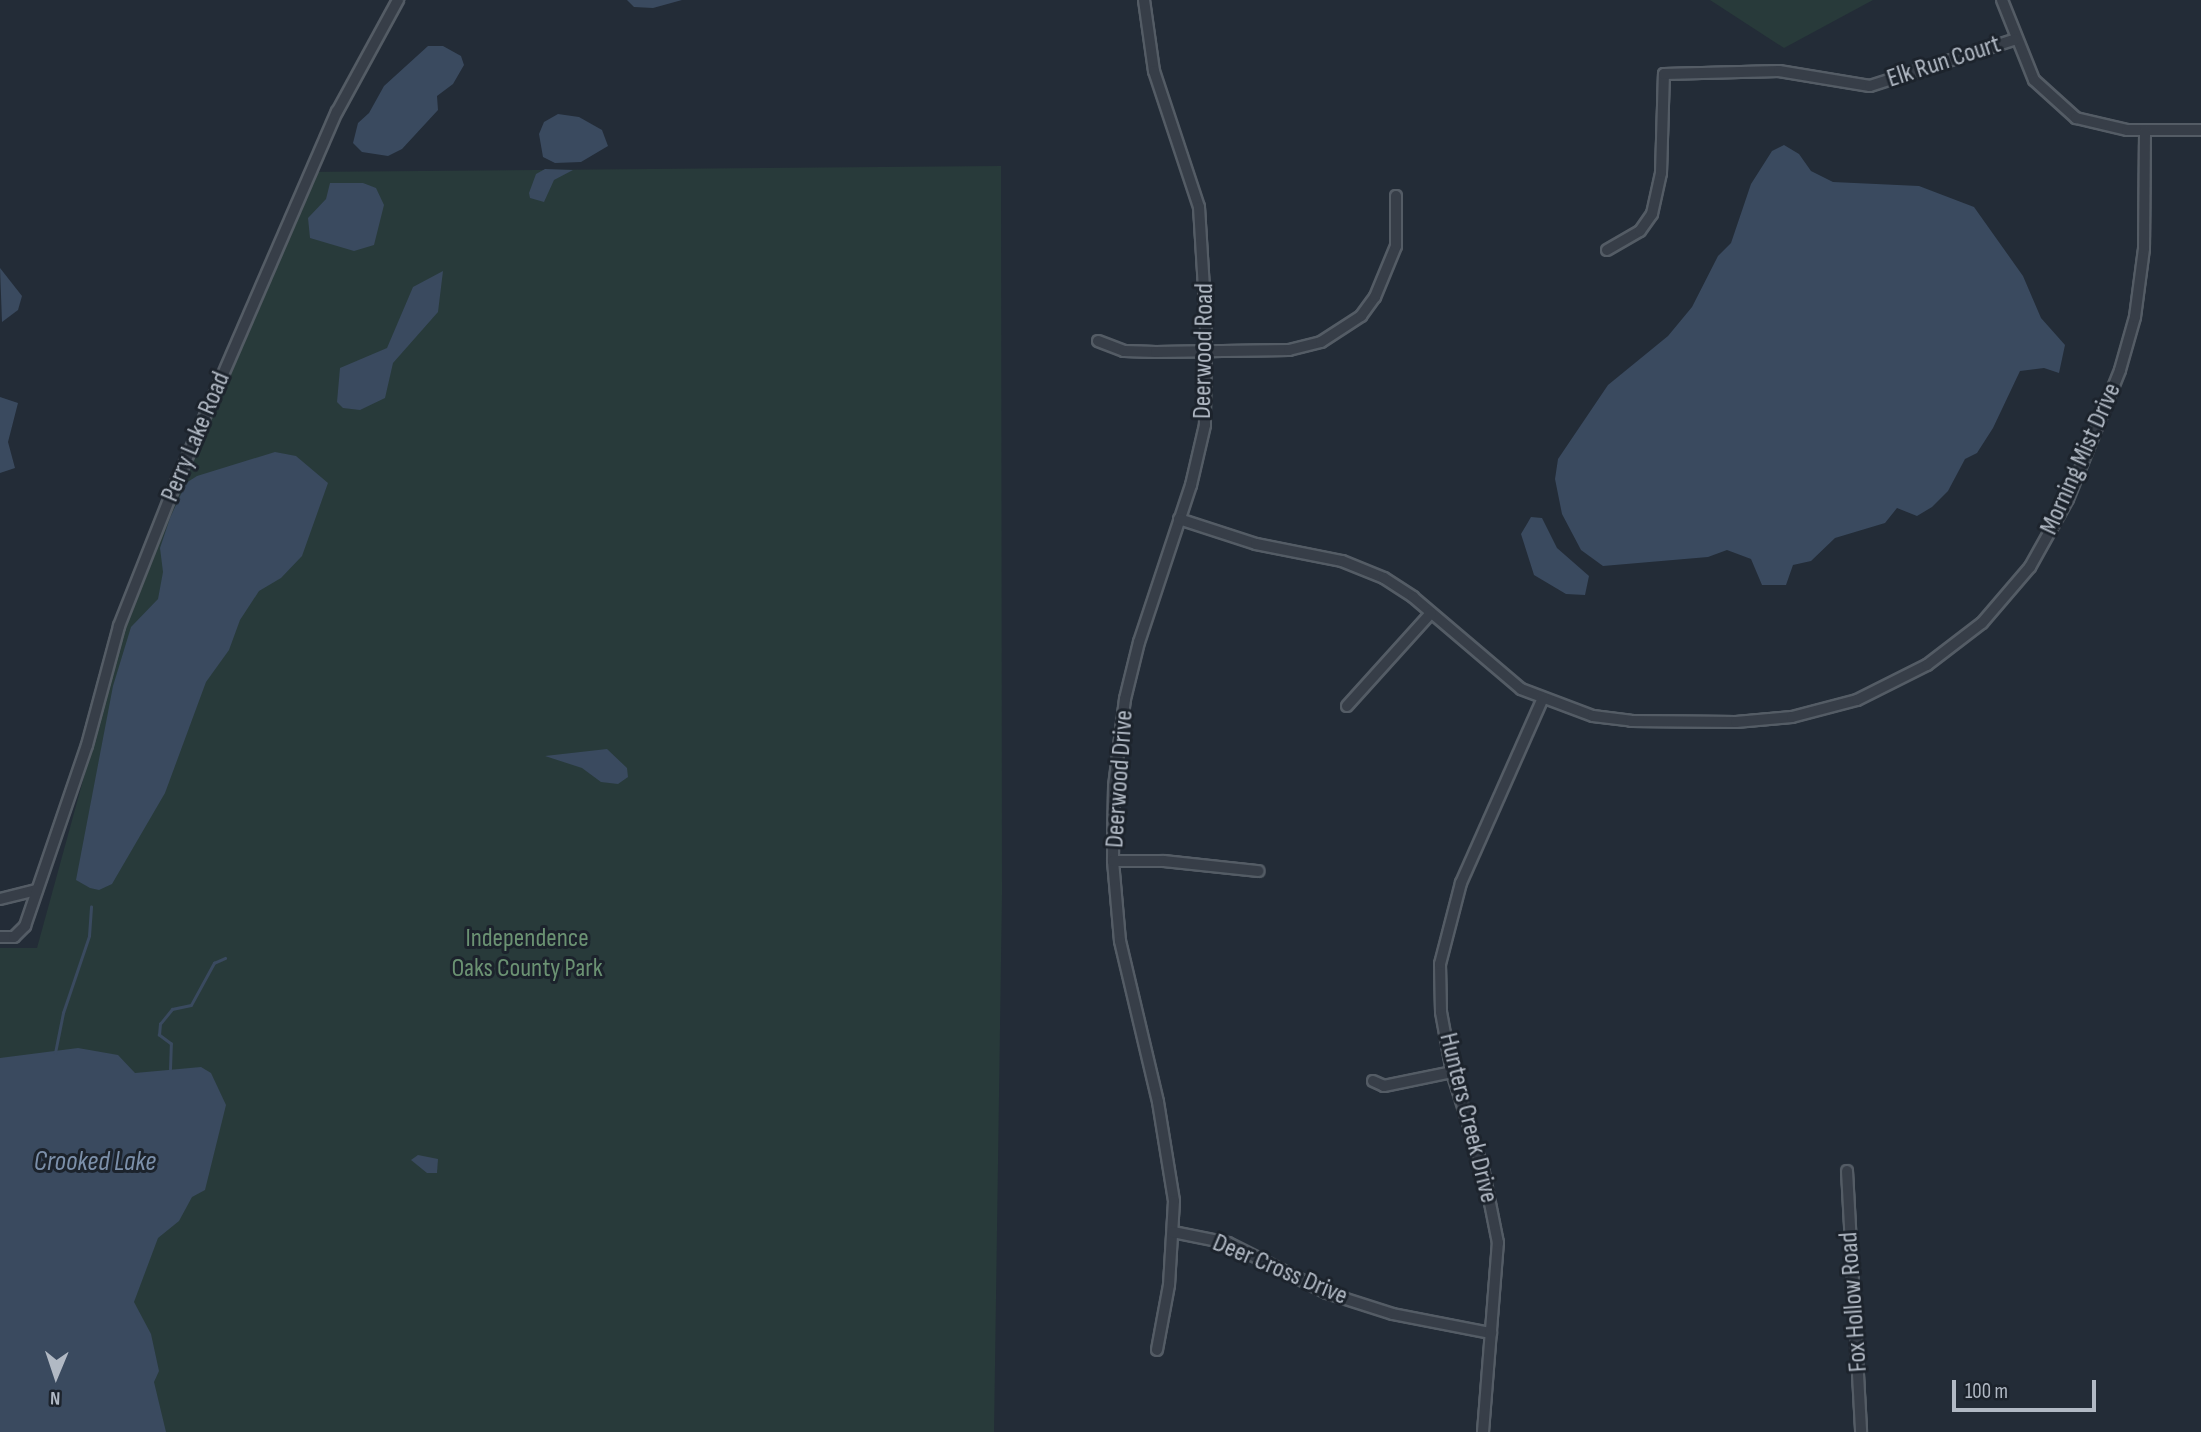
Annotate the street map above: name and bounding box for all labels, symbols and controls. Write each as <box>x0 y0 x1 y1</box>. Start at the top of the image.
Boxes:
street label: Elk Run Court <box>1883 29 2005 95</box>
street label: Deerwood Road <box>1187 283 1221 419</box>
street label: Perry Lake Road <box>155 367 237 507</box>
street label: Morning Mist Drive <box>2034 378 2128 540</box>
street label: Deerwood Drive <box>1100 709 1140 849</box>
park label: Independence Oaks County Park <box>451 923 603 984</box>
street label: Hunters Creek Drive <box>1432 1030 1504 1206</box>
water label: Crooked Lake <box>34 1145 156 1179</box>
street label: Deer Cross Drive <box>1208 1228 1352 1312</box>
street label: Fox Hollow Road <box>1834 1231 1874 1373</box>
north arrow <box>21 1341 91 1411</box>
scale bar <box>1956 1366 2100 1410</box>
text: 100 m <box>1965 1379 2008 1404</box>
text: N <box>50 1386 61 1409</box>

